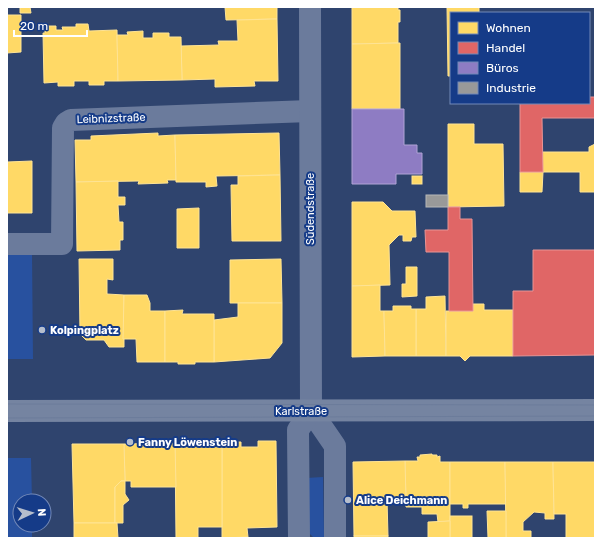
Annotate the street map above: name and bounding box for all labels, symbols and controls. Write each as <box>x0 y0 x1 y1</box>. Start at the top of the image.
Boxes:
scale bar <box>14 12 87 38</box>
legend <box>450 12 590 104</box>
text: 20 m <box>20 19 48 33</box>
text: Wohnen <box>486 21 531 35</box>
text: Handel <box>486 41 525 55</box>
text: Büros <box>486 61 519 75</box>
text: Industrie <box>486 81 536 95</box>
street label: Leibnizstraße <box>76 111 146 126</box>
street label: Südendstraße <box>304 173 317 245</box>
place label: Kolpingplatz <box>50 324 119 337</box>
marker: Kolpingplatz <box>37 325 47 335</box>
street label: Karlstraße <box>275 405 327 418</box>
place label: Fanny Löwenstein <box>138 436 237 449</box>
marker: Fanny Löwenstein <box>125 437 135 447</box>
north arrow <box>12 493 52 533</box>
place label: Alice Deichmann <box>356 494 447 507</box>
marker: Alice Deichmann <box>343 495 353 505</box>
text: N <box>35 508 48 517</box>

